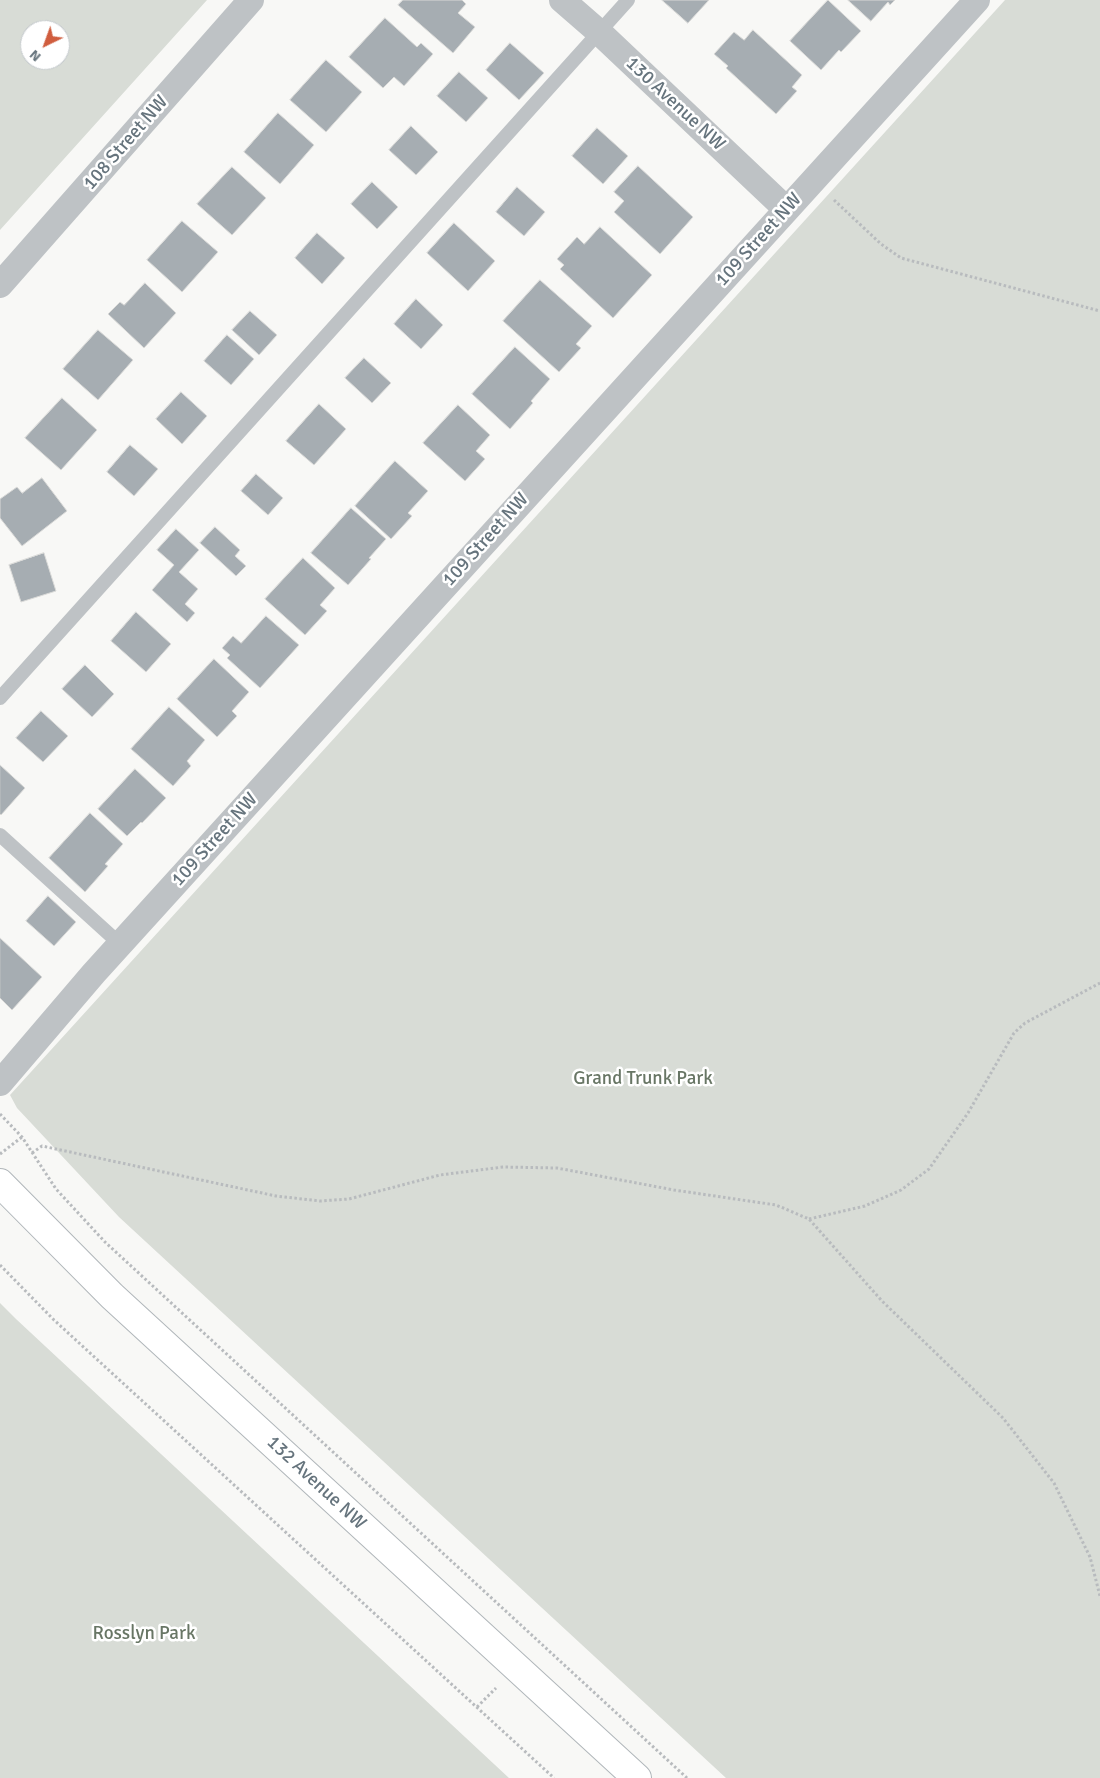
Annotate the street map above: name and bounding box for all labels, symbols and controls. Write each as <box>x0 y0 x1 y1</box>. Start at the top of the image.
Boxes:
north arrow <box>20 20 70 70</box>
text: N <box>26 46 45 65</box>
street label: 130 Avenue NW <box>621 52 729 156</box>
street label: 108 Street NW <box>79 91 173 195</box>
street label: 109 Street NW <box>711 189 807 291</box>
street label: 109 Street NW <box>438 489 534 591</box>
street label: 109 Street NW <box>167 789 263 891</box>
park label: Grand Trunk Park <box>573 1068 713 1090</box>
street label: 132 Avenue NW <box>262 1431 370 1535</box>
park label: Rosslyn Park <box>93 1623 195 1645</box>

